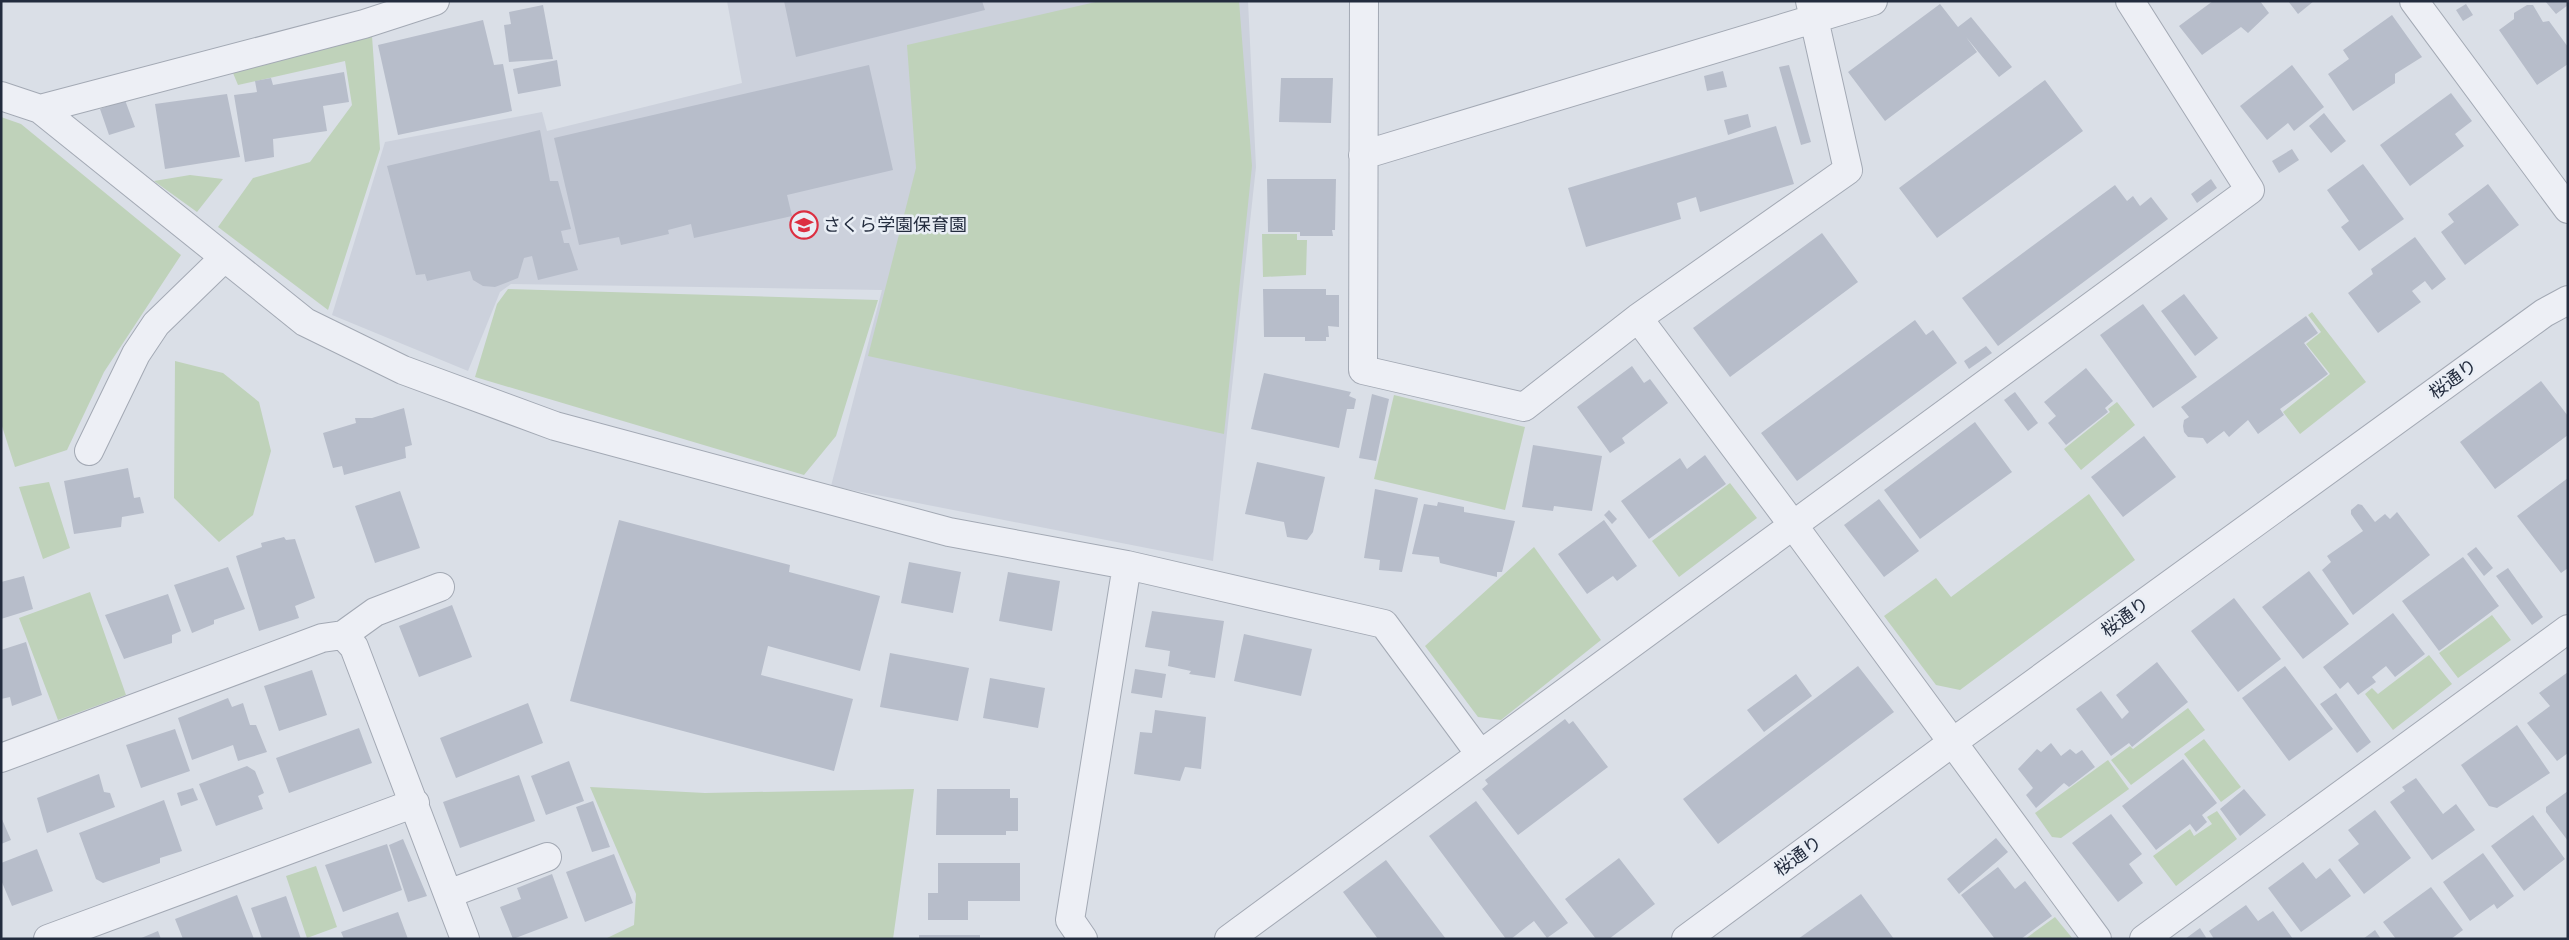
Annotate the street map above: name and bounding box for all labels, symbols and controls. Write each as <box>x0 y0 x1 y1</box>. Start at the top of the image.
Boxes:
school or university icon: さくら学園保育園 <box>789 210 819 240</box>
place label: さくら学園保育園 <box>823 211 967 238</box>
street label: 桜通り <box>2423 352 2482 405</box>
street label: 桜通り <box>2095 590 2154 643</box>
street label: 桜通り <box>1768 829 1827 882</box>

